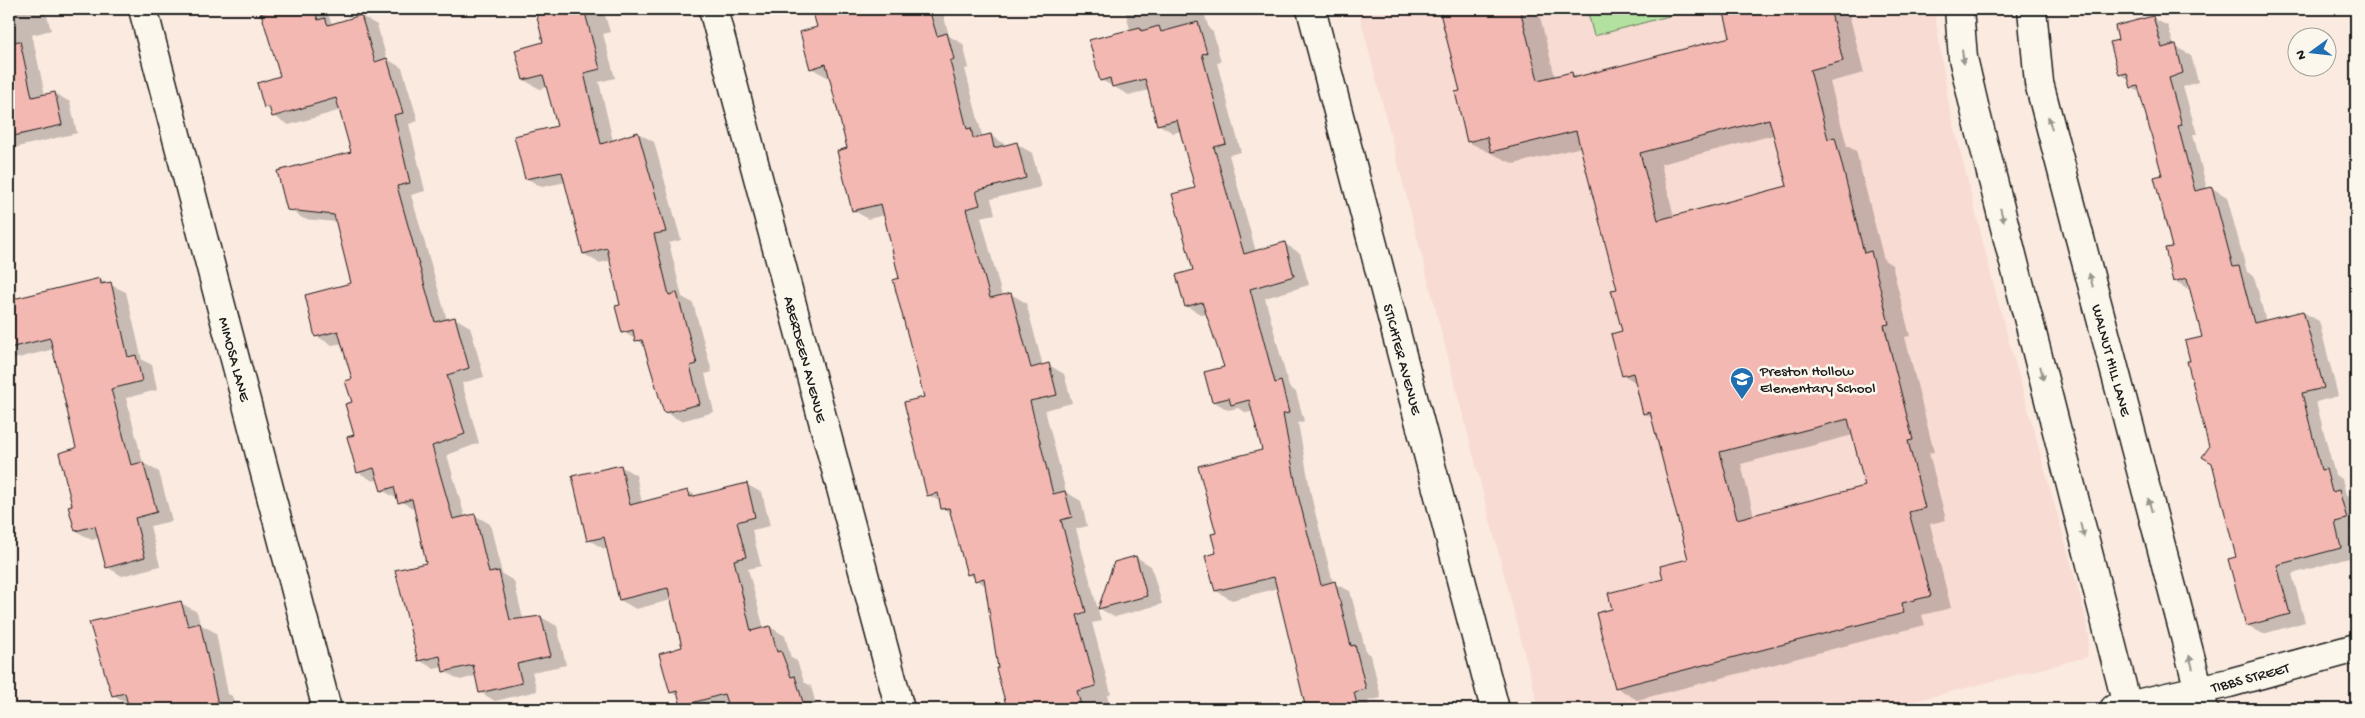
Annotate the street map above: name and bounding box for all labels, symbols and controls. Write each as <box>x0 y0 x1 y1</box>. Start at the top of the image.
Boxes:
north arrow <box>2288 28 2338 78</box>
text: N <box>2292 48 2311 61</box>
one-way arrow <box>1960 50 1968 66</box>
one-way arrow <box>2045 115 2053 130</box>
one-way arrow <box>1998 208 2006 223</box>
one-way arrow <box>2087 273 2095 288</box>
street label: ABERDEEN AVENUE <box>779 294 830 425</box>
street label: STICHTER AVENUE <box>1378 302 1425 417</box>
street label: WALNUT HILL LANE <box>2086 303 2134 419</box>
street label: MIMOSA LANE <box>213 316 253 404</box>
place label: Preston Hollow Elementary School <box>1759 363 1876 398</box>
one-way arrow <box>2038 365 2046 380</box>
school or university icon: Preston Hollow Elementary School <box>1729 366 1755 400</box>
one-way arrow <box>2146 497 2154 513</box>
one-way arrow <box>2079 522 2087 537</box>
one-way arrow <box>2187 655 2195 670</box>
street label: TIBBS STREET <box>2208 660 2293 698</box>

